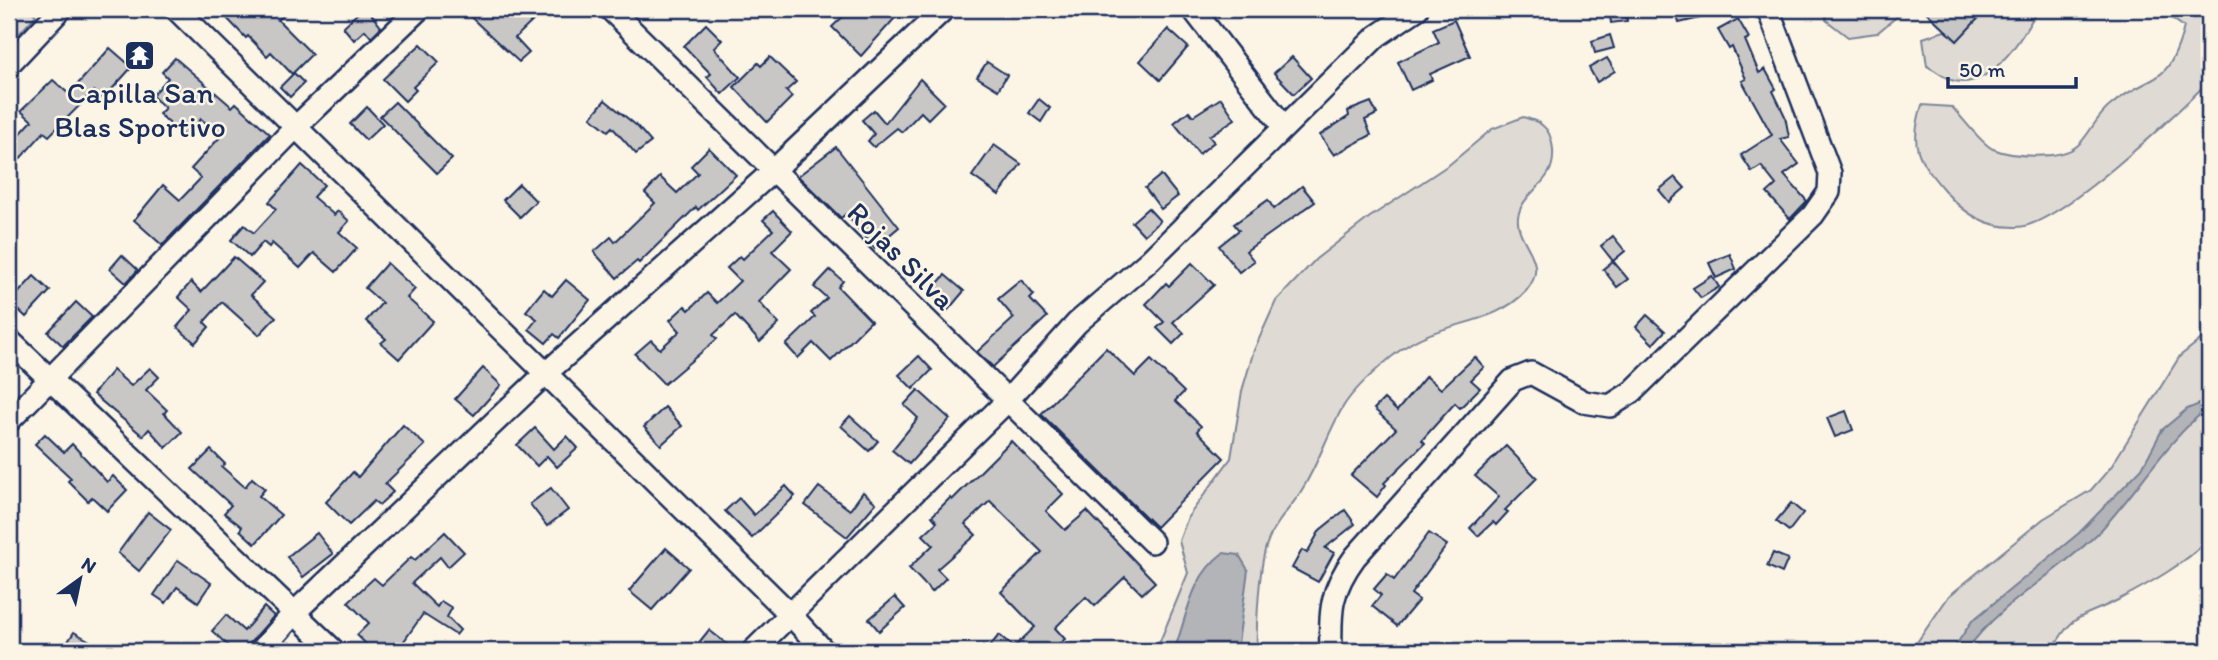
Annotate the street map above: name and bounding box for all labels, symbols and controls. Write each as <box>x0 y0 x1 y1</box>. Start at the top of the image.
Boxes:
temple icon: Capilla San Blas Sportivo <box>123 38 157 72</box>
scale bar <box>1948 46 2076 90</box>
text: 50 m <box>1959 57 2006 82</box>
place label: Capilla San Blas Sportivo <box>54 74 226 145</box>
street label: Rojas Silva <box>840 194 963 318</box>
north arrow <box>46 544 116 614</box>
text: N <box>77 552 101 578</box>

